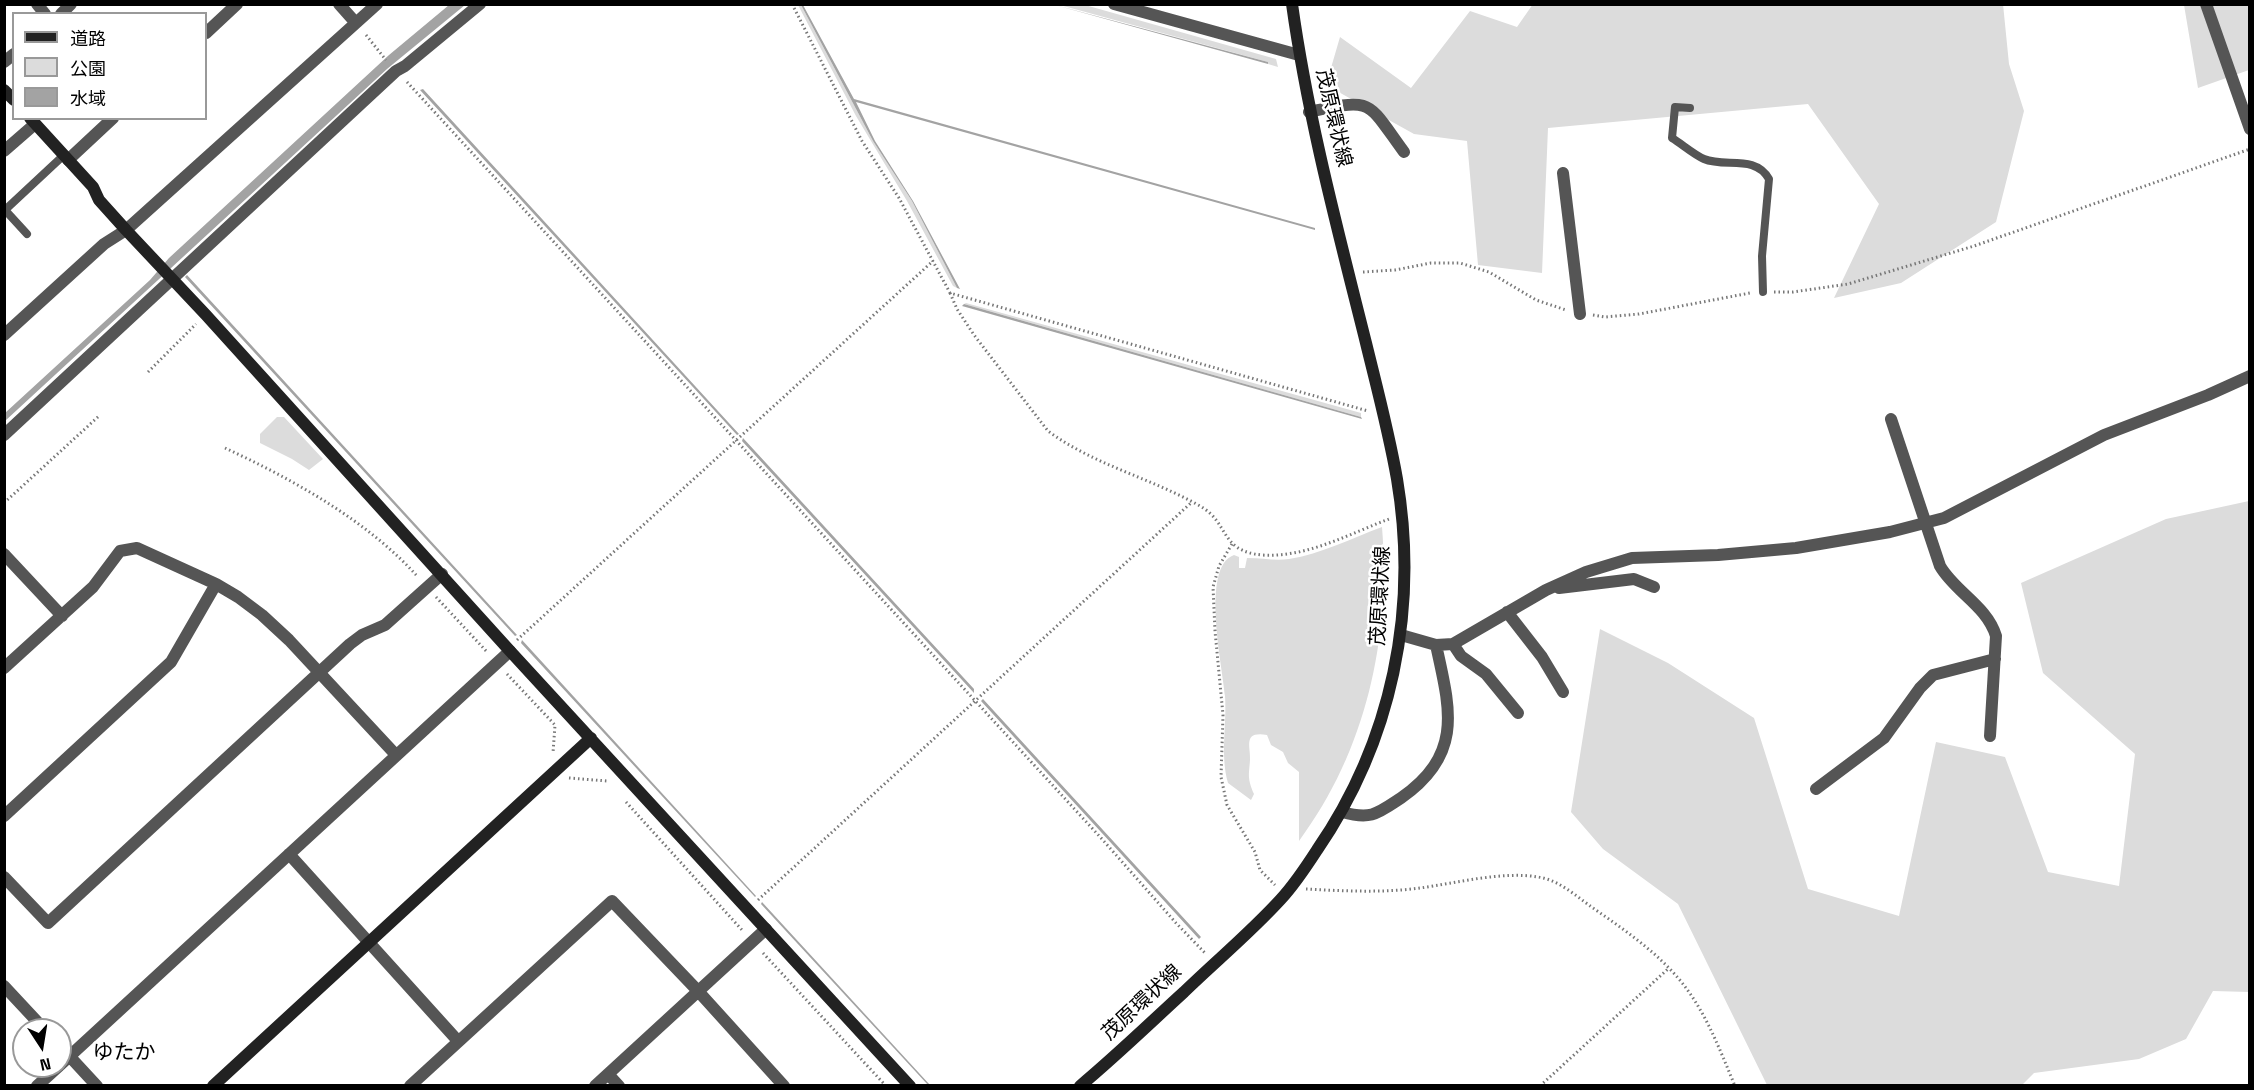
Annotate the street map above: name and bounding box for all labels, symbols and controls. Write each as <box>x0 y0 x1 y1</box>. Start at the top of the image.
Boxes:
legend <box>12 12 207 120</box>
text: 道路 <box>70 27 106 50</box>
text: 公園 <box>70 57 106 80</box>
street label: 茂原環状線 <box>1310 67 1356 169</box>
text: 水域 <box>70 87 106 110</box>
street label: 茂原環状線 <box>1366 545 1396 647</box>
street label: 茂原環状線 <box>1097 960 1187 1046</box>
north arrow <box>12 1018 72 1078</box>
district label: ゆたか <box>93 1040 155 1066</box>
text: N <box>38 1053 53 1076</box>

